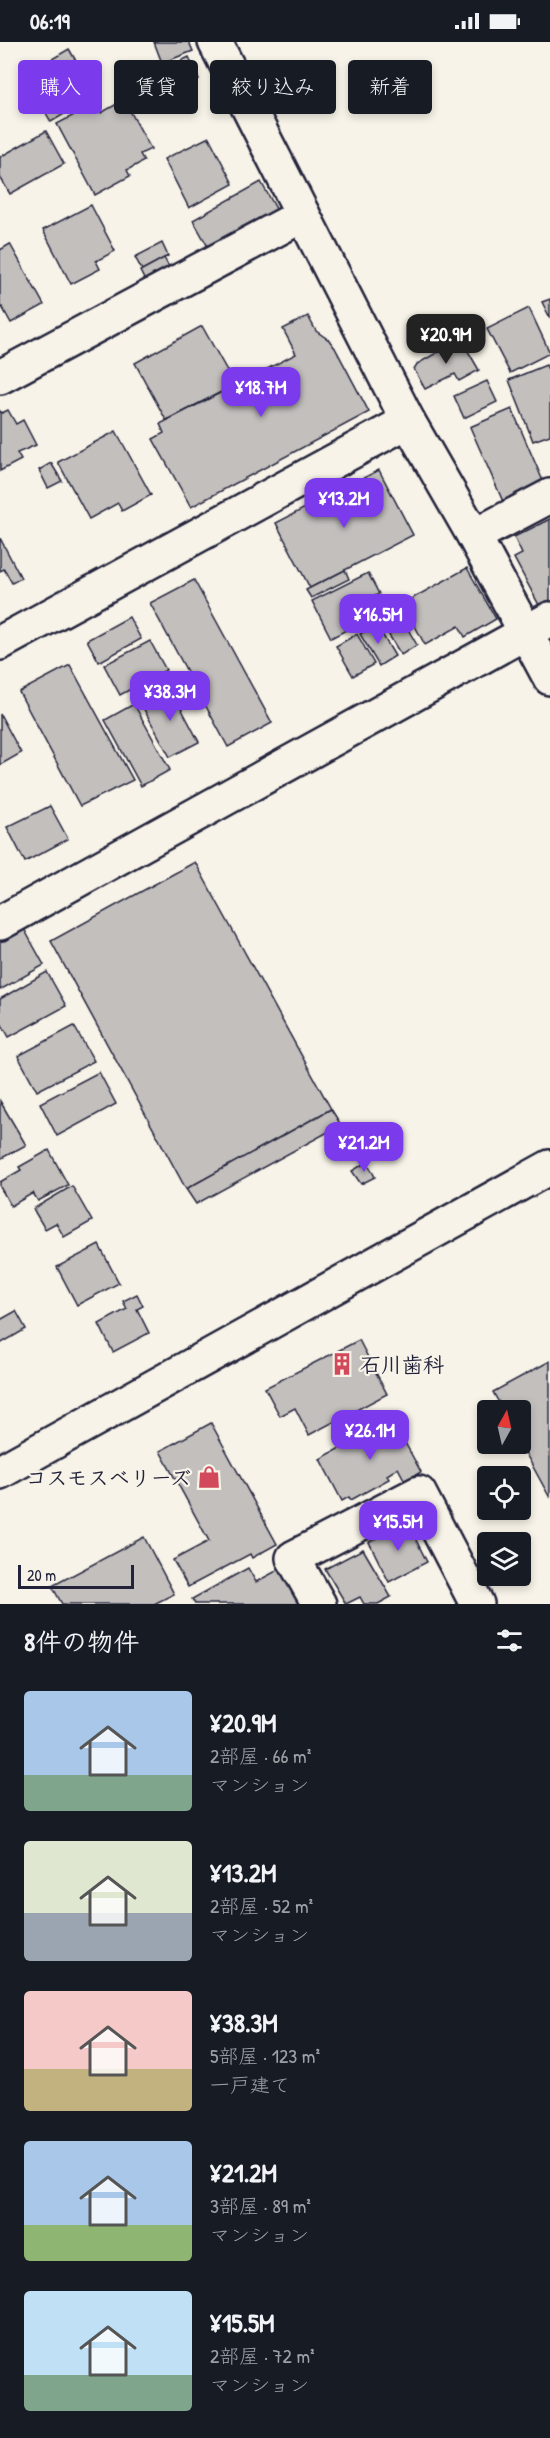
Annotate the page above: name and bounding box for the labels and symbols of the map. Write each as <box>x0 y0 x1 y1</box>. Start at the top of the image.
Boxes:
pin: ¥20.9M <box>397 314 495 365</box>
pin: ¥18.7M <box>212 367 310 418</box>
pin: ¥13.2M <box>295 478 393 529</box>
pin: ¥16.5M <box>329 594 427 645</box>
pin: ¥38.3M <box>121 671 219 722</box>
pin: ¥21.2M <box>315 1122 413 1173</box>
place label: 石川歯科 <box>360 1350 444 1379</box>
building icon: 石川歯科 <box>329 1351 355 1377</box>
north arrow <box>477 1400 531 1454</box>
pin: ¥26.1M <box>321 1410 419 1461</box>
place label: コスモスベリーズ <box>26 1463 191 1492</box>
shop icon: コスモスベリーズ <box>196 1464 222 1490</box>
pin: ¥15.5M <box>349 1501 447 1552</box>
scale bar <box>18 1562 134 1590</box>

